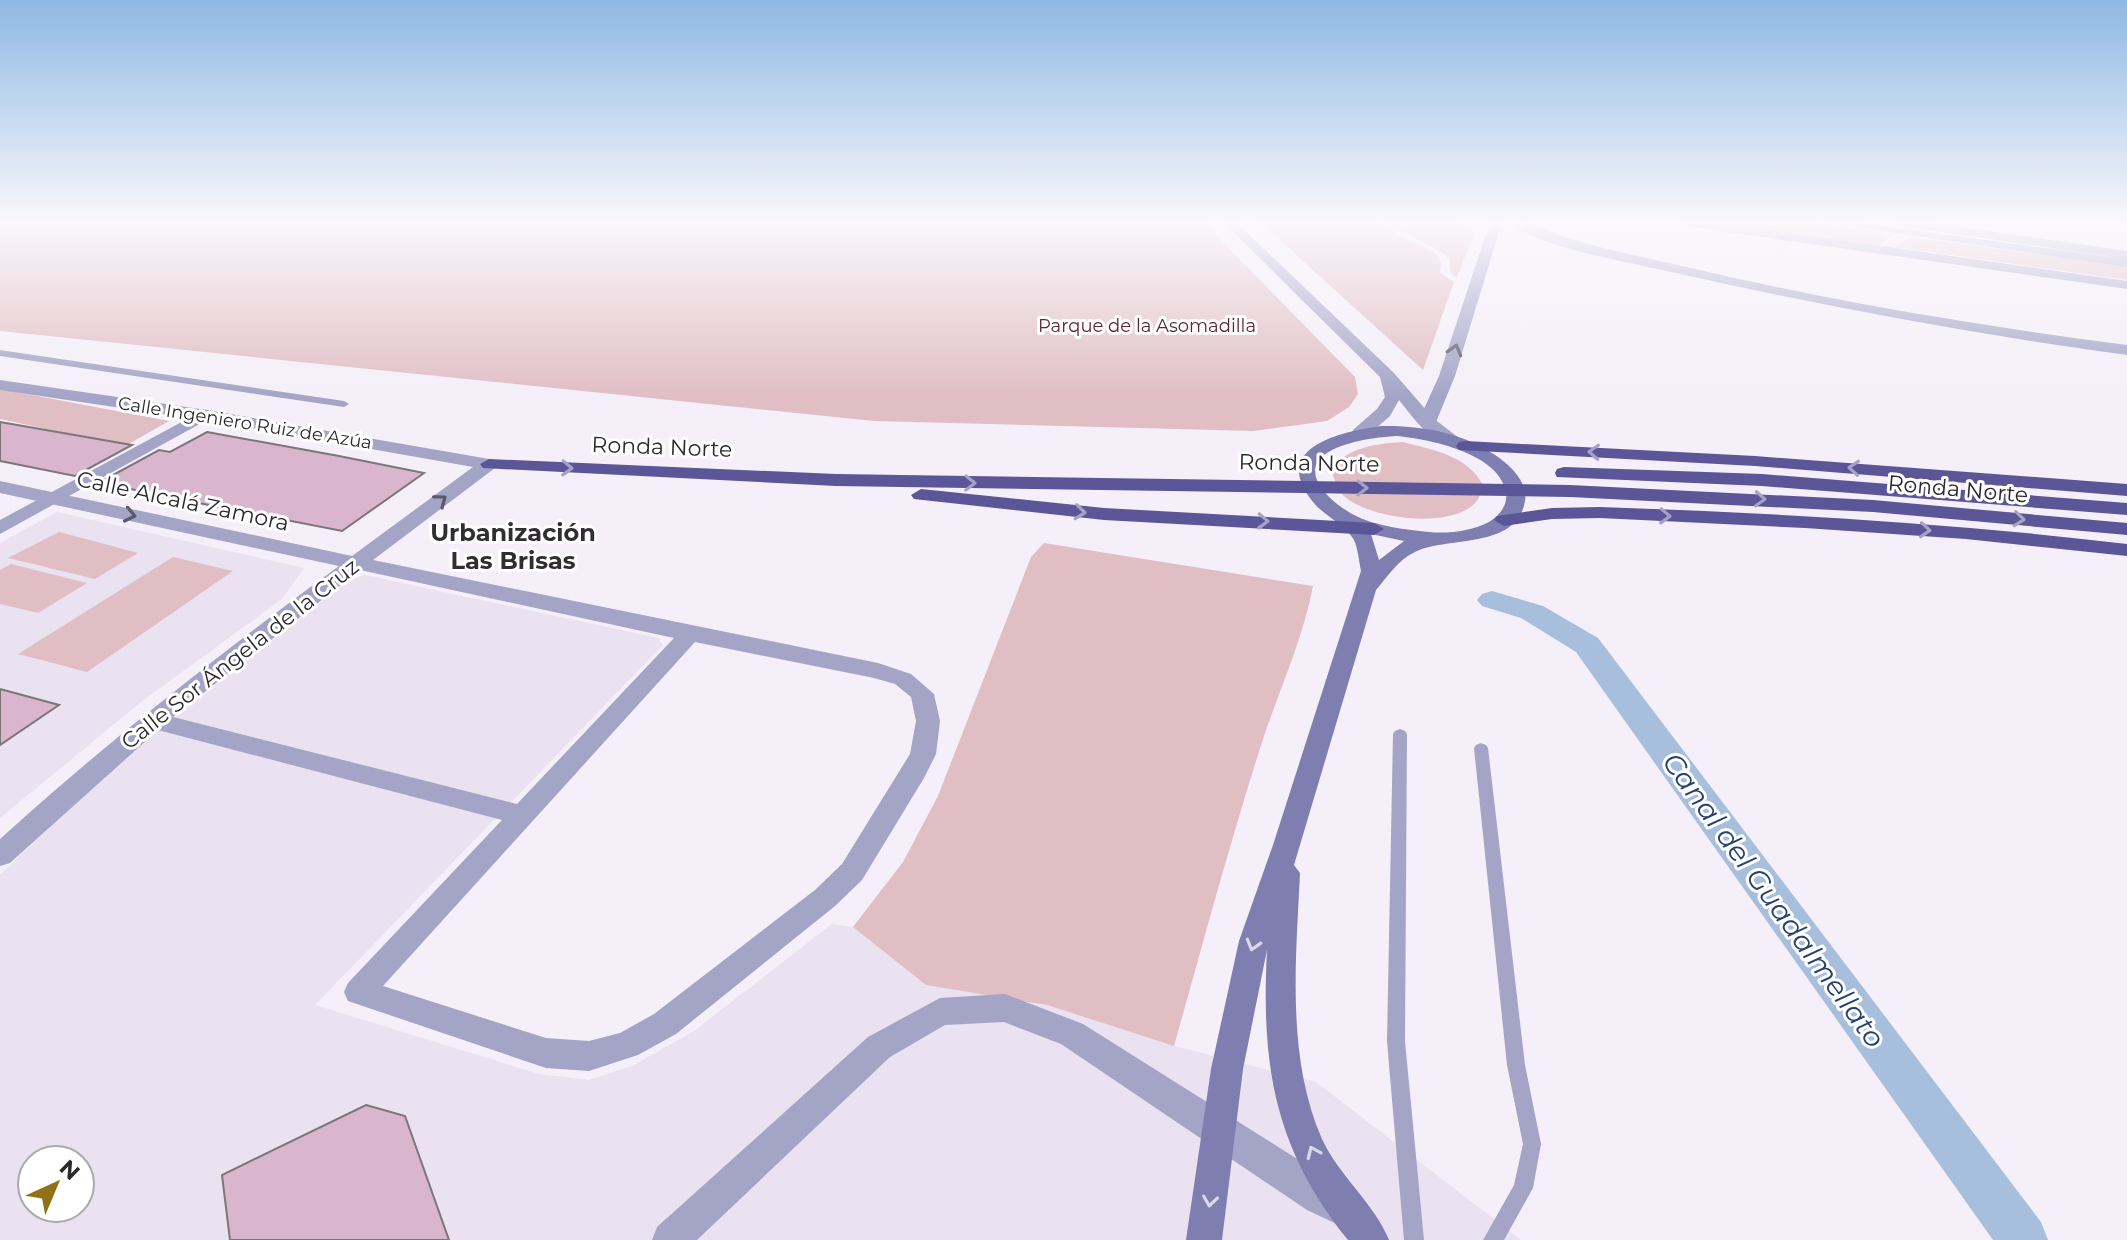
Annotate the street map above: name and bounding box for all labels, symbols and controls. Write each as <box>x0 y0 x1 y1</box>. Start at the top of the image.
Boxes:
park label: Parque de la Asomadilla <box>1038 315 1256 337</box>
one-way arrow <box>1446 343 1462 357</box>
street label: Calle Ingeniero Ruiz de Azúa <box>117 392 373 454</box>
street label: Ronda Norte <box>591 431 733 463</box>
one-way arrow <box>1587 444 1600 461</box>
street label: Ronda Norte <box>1238 448 1380 478</box>
one-way arrow <box>561 459 574 476</box>
one-way arrow <box>1847 460 1860 477</box>
street label: Calle Alcalá Zamora <box>74 465 292 537</box>
street label: Ronda Norte <box>1887 469 2029 509</box>
one-way arrow <box>964 474 977 492</box>
one-way arrow <box>1356 479 1369 497</box>
one-way arrow <box>1754 491 1767 508</box>
one-way arrow <box>432 496 446 510</box>
one-way arrow <box>1074 503 1087 520</box>
one-way arrow <box>123 506 137 523</box>
one-way arrow <box>1659 508 1672 525</box>
one-way arrow <box>2013 510 2026 527</box>
one-way arrow <box>1257 513 1270 530</box>
district label: Urbanización Las Brisas <box>430 518 596 575</box>
one-way arrow <box>1919 521 1932 538</box>
street label: Calle Sor Ángela de la Cruz <box>116 553 364 755</box>
water label: Canal del Guadalmellato <box>1656 746 1892 1054</box>
one-way arrow <box>1246 938 1263 952</box>
north arrow <box>16 1144 96 1224</box>
one-way arrow <box>1306 1146 1322 1160</box>
text: N <box>54 1154 85 1186</box>
one-way arrow <box>1202 1194 1219 1208</box>

